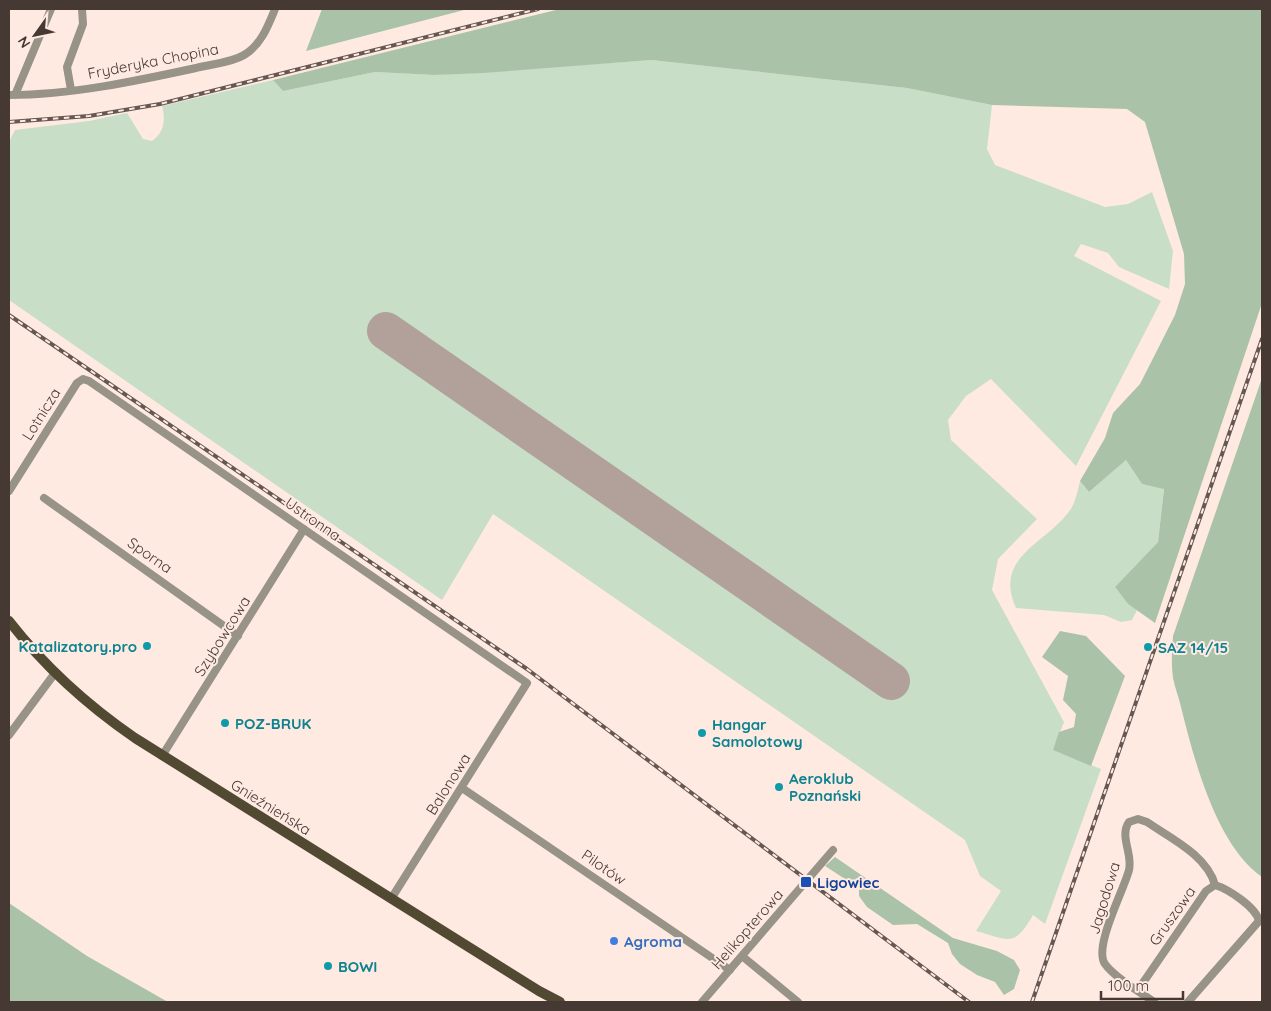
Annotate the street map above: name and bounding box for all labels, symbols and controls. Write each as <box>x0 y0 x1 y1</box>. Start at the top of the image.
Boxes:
north arrow <box>10 10 60 60</box>
text: N <box>14 33 34 51</box>
street label: Fryderyka Chopina <box>86 39 220 83</box>
street label: Lotnicza <box>18 384 64 444</box>
street label: Ustronna <box>281 493 345 545</box>
street label: Sporna <box>124 533 176 577</box>
street label: Szybowcowa <box>190 592 254 680</box>
place label: Katalizatory.pro <box>18 637 137 656</box>
place label: SAZ 14/15 <box>1158 638 1228 657</box>
marker: Katalizatory.pro <box>141 640 153 652</box>
marker: SAZ 14/15 <box>1142 641 1154 653</box>
place label: POZ-BRUK <box>235 714 311 733</box>
place label: Hangar Samolotowy <box>712 715 803 751</box>
marker: POZ-BRUK <box>219 717 231 729</box>
marker: Hangar Samolotowy <box>696 727 708 739</box>
street label: Balonowa <box>422 750 474 818</box>
place label: Aeroklub Poznański <box>789 769 861 805</box>
street label: Gnieźnieńska <box>227 775 315 839</box>
marker: Aeroklub Poznański <box>773 781 785 793</box>
street label: Pilotów <box>578 845 630 889</box>
street label: Jagodowa <box>1084 860 1124 936</box>
place label: Ligowiec <box>817 873 880 892</box>
marker: Ligowiec <box>799 875 813 889</box>
street label: Gruszowa <box>1145 883 1199 949</box>
street label: Helikopterowa <box>707 885 787 973</box>
place label: Agroma <box>624 932 682 951</box>
marker: Agroma <box>608 935 620 947</box>
place label: BOWI <box>338 957 377 976</box>
marker: BOWI <box>322 960 334 972</box>
scale bar <box>1101 968 1184 1000</box>
text: 100 m <box>1108 976 1149 995</box>

